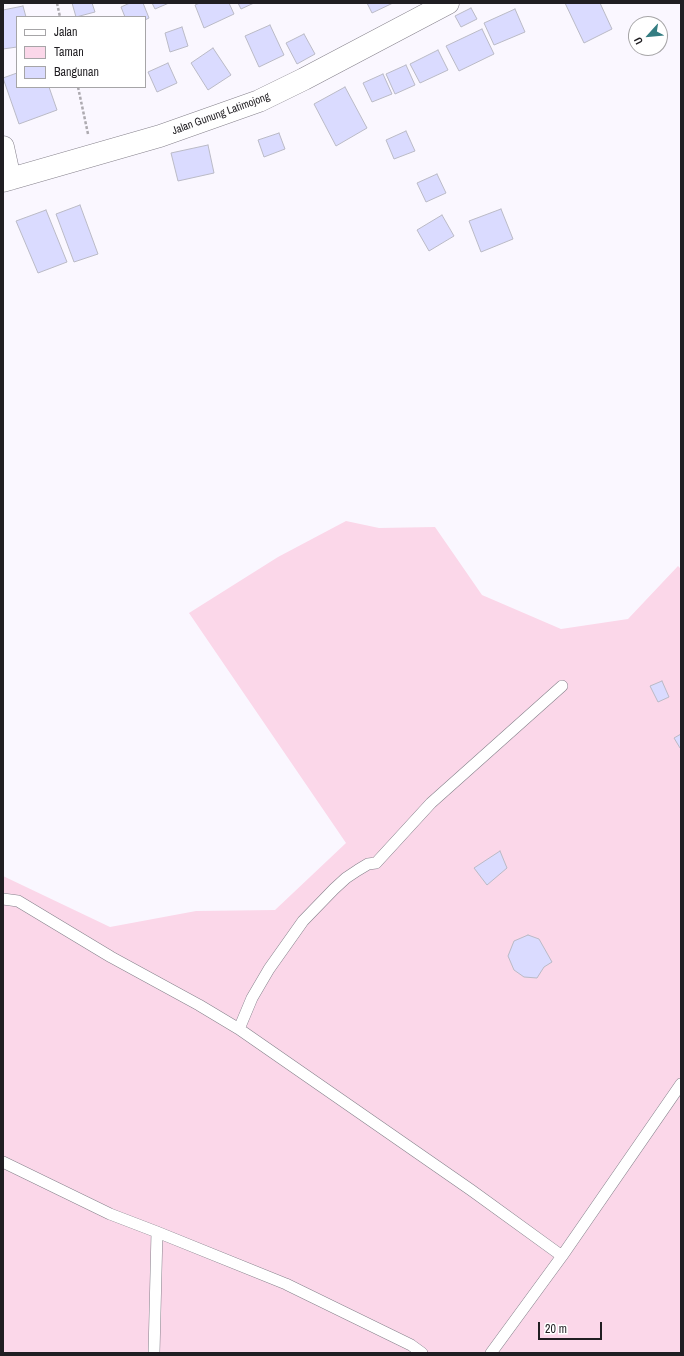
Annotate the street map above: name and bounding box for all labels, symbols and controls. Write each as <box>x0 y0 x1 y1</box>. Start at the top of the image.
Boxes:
legend <box>16 16 146 88</box>
north arrow <box>628 16 668 56</box>
text: Jalan <box>54 24 78 40</box>
text: U <box>630 35 646 47</box>
text: Taman <box>54 44 84 60</box>
text: Bangunan <box>54 64 99 80</box>
street label: Jalan Gunung Latimojong <box>170 90 272 138</box>
scale bar <box>540 1314 604 1340</box>
text: 20 m <box>545 1321 567 1337</box>

